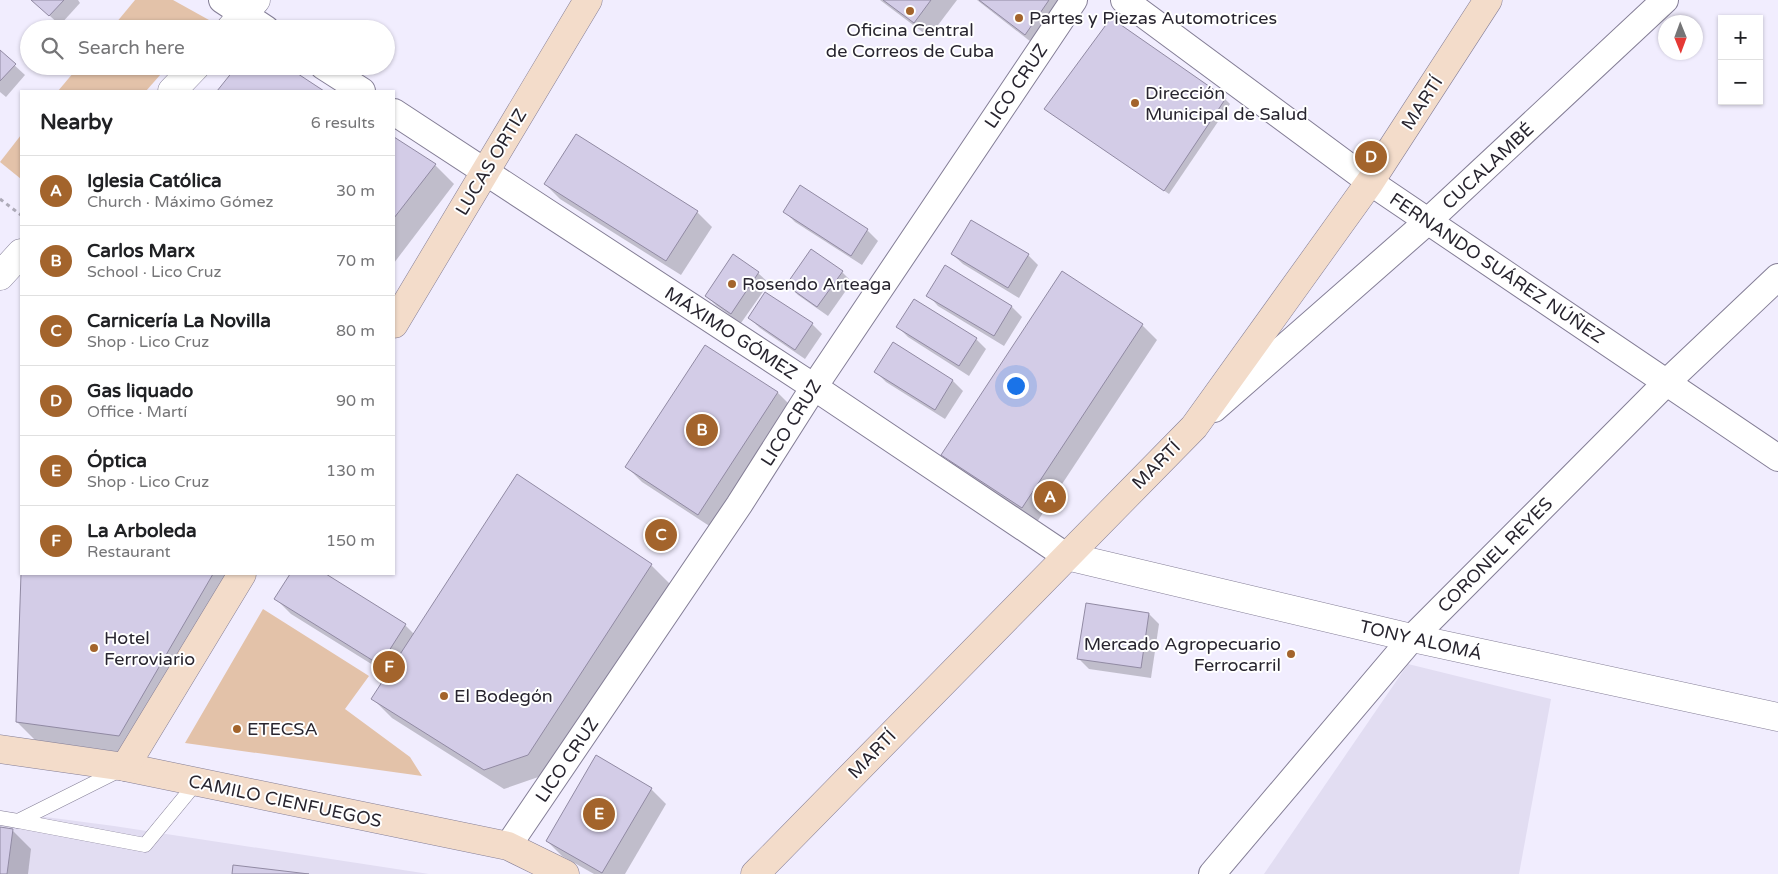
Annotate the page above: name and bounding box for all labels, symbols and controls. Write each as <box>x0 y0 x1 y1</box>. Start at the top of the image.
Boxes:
marker: Oficina Central de Correos de Cuba <box>904 5 916 17</box>
place label: Partes y Piezas Automotrices <box>1029 7 1277 29</box>
marker: Partes y Piezas Automotrices <box>1013 12 1025 24</box>
north arrow <box>1658 15 1703 60</box>
map controls <box>1718 15 1763 105</box>
button: + <box>1718 15 1763 60</box>
place label: Oficina Central de Correos de Cuba <box>826 19 994 62</box>
search box <box>20 20 395 75</box>
icon: search <box>38 34 66 62</box>
text: Search here <box>78 37 185 59</box>
street label: LICO CRUZ <box>980 39 1052 133</box>
button: − <box>1718 60 1763 105</box>
street label: MARTÍ <box>1397 72 1447 134</box>
place label: Dirección Municipal de Salud <box>1145 82 1308 125</box>
marker: Dirección Municipal de Salud <box>1129 97 1141 109</box>
street label: LUCAS ORTIZ <box>451 105 531 219</box>
text: Nearby <box>40 110 113 135</box>
text: 6 results <box>311 113 375 133</box>
street label: CUCALAMBÉ <box>1438 118 1538 214</box>
pin: D <box>1355 138 1387 176</box>
text: Iglesia Católica <box>87 170 222 192</box>
text: A <box>50 181 62 201</box>
text: 30 m <box>336 181 375 201</box>
street label: FERNANDO SUÁREZ NÚÑEZ <box>1385 188 1609 348</box>
text: Church · Máximo Gómez <box>87 192 273 212</box>
text: Carlos Marx <box>87 240 195 262</box>
text: B <box>50 251 62 271</box>
text: 70 m <box>336 251 375 271</box>
text: School · Lico Cruz <box>87 262 221 282</box>
place label: Rosendo Arteaga <box>742 273 891 295</box>
marker: Rosendo Arteaga <box>726 278 738 290</box>
street label: MÁXIMO GÓMEZ <box>661 282 801 384</box>
text: Carnicería La Novilla <box>87 310 271 332</box>
text: C <box>50 321 62 341</box>
text: 80 m <box>336 321 375 341</box>
text: Shop · Lico Cruz <box>87 332 209 352</box>
your location <box>1003 373 1029 399</box>
street label: LICO CRUZ <box>756 376 826 470</box>
text: Gas liquado <box>87 380 193 402</box>
text: D <box>50 391 62 411</box>
text: 90 m <box>336 391 375 411</box>
text: Office · Martí <box>87 402 187 422</box>
pin: B <box>686 411 718 449</box>
street label: MARTÍ <box>1127 436 1185 494</box>
text: Óptica <box>87 450 147 472</box>
text: E <box>51 461 61 481</box>
text: 130 m <box>326 461 375 481</box>
text: Shop · Lico Cruz <box>87 472 209 492</box>
pin: A <box>1034 478 1066 516</box>
street label: CORONEL REYES <box>1433 493 1557 617</box>
pin: C <box>645 516 677 554</box>
text: La Arboleda <box>87 520 197 542</box>
text: F <box>51 531 61 551</box>
text: 150 m <box>326 531 375 551</box>
text: Restaurant <box>87 542 171 562</box>
street label: TONY ALOMÁ <box>1358 615 1484 665</box>
place label: Hotel Ferroviario <box>104 627 195 670</box>
place label: Mercado Agropecuario Ferrocarril <box>1084 633 1281 676</box>
marker: Hotel Ferroviario <box>88 642 100 654</box>
pin: F <box>373 648 405 686</box>
marker: Mercado Agropecuario Ferrocarril <box>1285 648 1297 660</box>
place label: El Bodegón <box>454 685 553 707</box>
marker: El Bodegón <box>438 690 450 702</box>
street label: LICO CRUZ <box>531 713 603 807</box>
place label: ETECSA <box>247 718 318 740</box>
marker: ETECSA <box>231 723 243 735</box>
street label: MARTÍ <box>843 725 901 783</box>
street label: CAMILO CIENFUEGOS <box>186 770 384 832</box>
pin: E <box>583 795 615 833</box>

